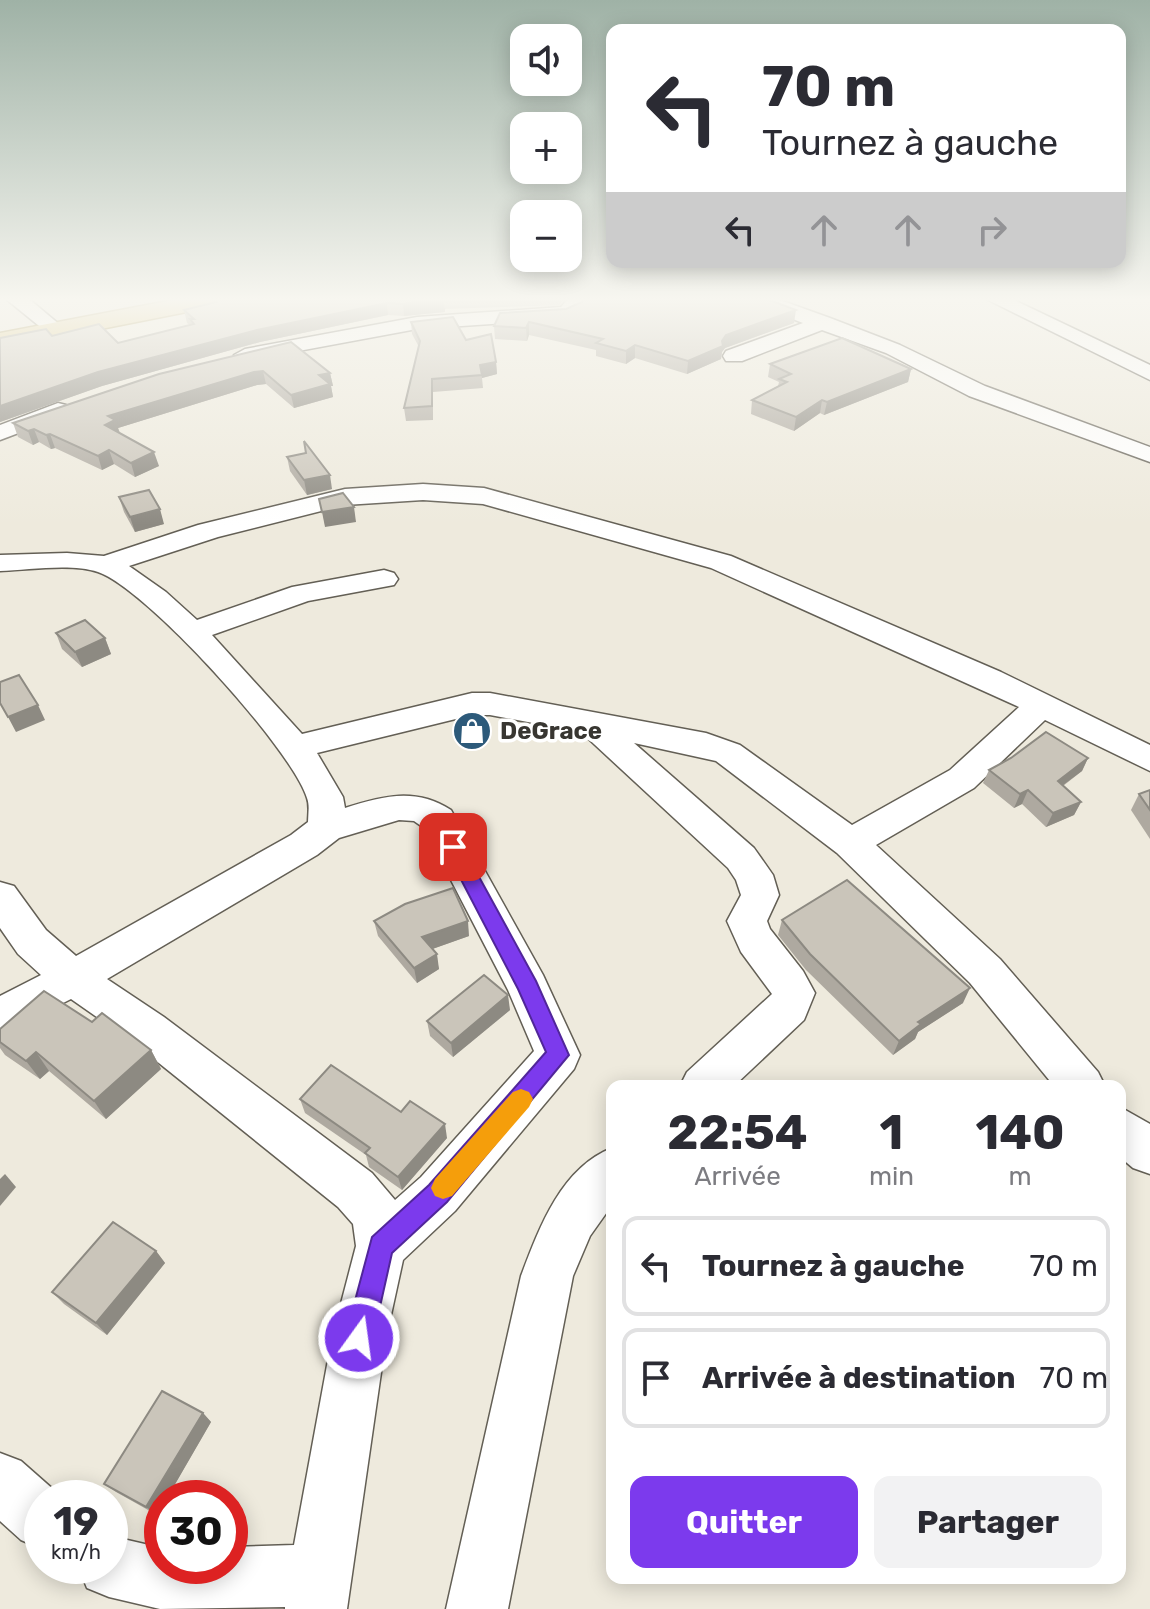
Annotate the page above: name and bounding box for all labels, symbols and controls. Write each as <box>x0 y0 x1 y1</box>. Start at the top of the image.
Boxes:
map controls <box>510 24 582 272</box>
button: sound <box>510 24 582 96</box>
text: 70 m <box>762 54 895 120</box>
icon: left <box>630 56 734 160</box>
button: + <box>510 112 582 184</box>
text: Tournez à gauche <box>762 121 1058 164</box>
button: − <box>510 200 582 272</box>
icon: left <box>718 208 762 252</box>
icon: ahead <box>802 208 846 252</box>
icon: ahead <box>886 208 930 252</box>
icon: right <box>970 208 1014 252</box>
shop icon: DeGrace <box>451 710 493 752</box>
place label: DeGrace <box>500 717 602 745</box>
pin <box>419 813 487 881</box>
icon: arrive <box>431 825 475 869</box>
text: 22:54 <box>667 1104 808 1161</box>
text: 1 <box>880 1104 903 1161</box>
text: 140 <box>975 1104 1065 1161</box>
text: Arrivée <box>694 1161 781 1192</box>
text: min <box>869 1161 914 1192</box>
text: m <box>1008 1161 1032 1192</box>
icon: left <box>634 1244 678 1288</box>
text: Tournez à gauche <box>702 1248 965 1284</box>
text: 70 m <box>1030 1248 1098 1284</box>
position arrow <box>317 1296 401 1380</box>
icon: arrive <box>634 1356 678 1400</box>
text: Arrivée à destination <box>702 1360 1016 1396</box>
text: 70 m <box>1040 1360 1108 1396</box>
button: Quitter <box>630 1476 858 1568</box>
button: Partager <box>874 1476 1102 1568</box>
speed limit sign: 30 <box>144 1480 248 1584</box>
text: 19 <box>53 1498 99 1545</box>
text: km/h <box>51 1540 101 1564</box>

